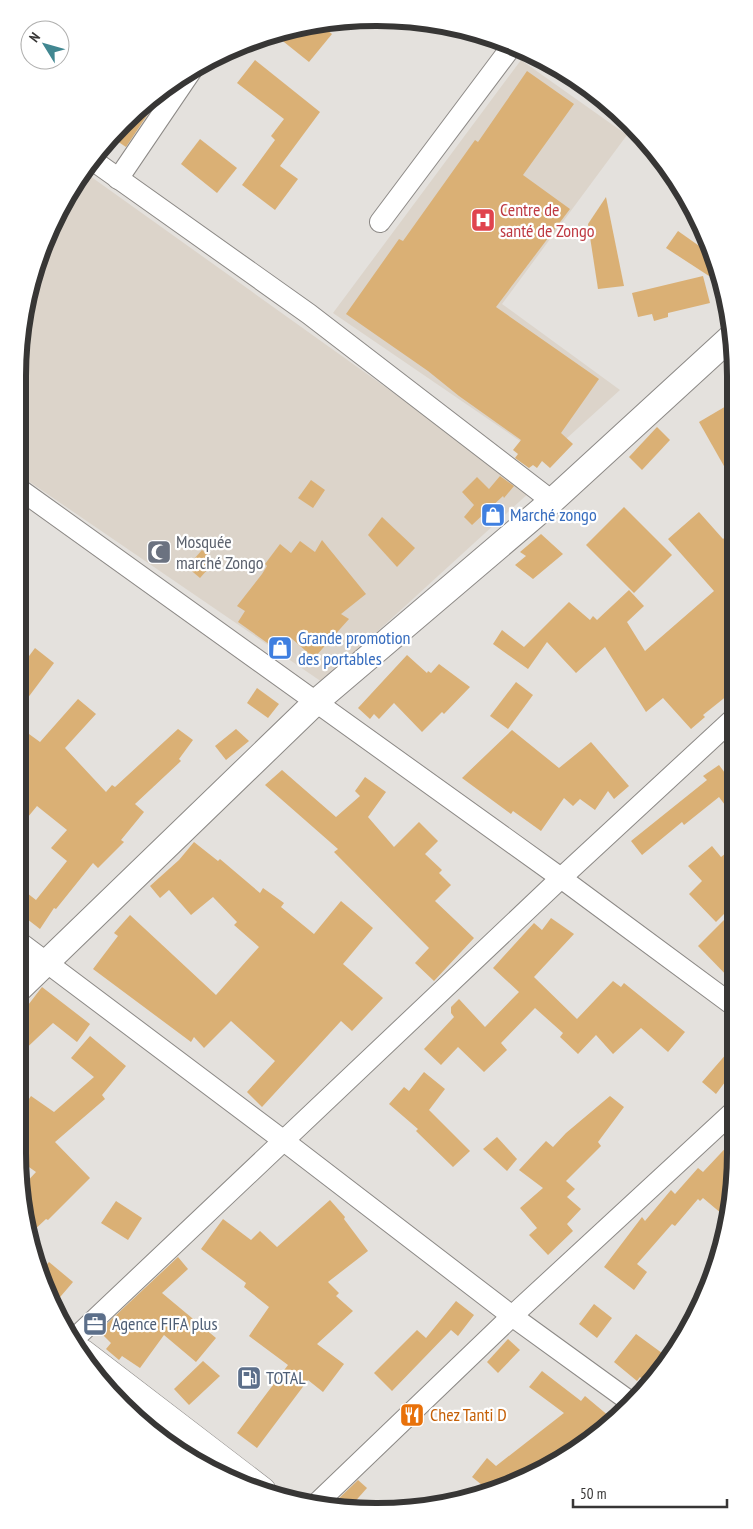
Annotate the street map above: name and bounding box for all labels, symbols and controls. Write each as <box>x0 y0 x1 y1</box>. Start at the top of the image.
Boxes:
north arrow <box>20 20 70 70</box>
text: N <box>25 29 44 46</box>
place label: Centre de santé de Zongo <box>500 198 595 242</box>
hospital icon: Centre de santé de Zongo <box>470 207 496 233</box>
shop icon: Marché zongo <box>480 502 506 528</box>
place label: Marché zongo <box>510 503 597 526</box>
place label: Mosquée marché Zongo <box>176 530 264 574</box>
mosque icon: Mosquée marché Zongo <box>146 539 172 565</box>
place label: Grande promotion des portables <box>298 626 411 670</box>
shop icon: Grande promotion des portables <box>267 635 293 661</box>
office icon: Agence FIFA plus <box>82 1311 108 1337</box>
place label: Agence FIFA plus <box>112 1312 218 1335</box>
fuel station icon: TOTAL <box>236 1365 262 1391</box>
place label: TOTAL <box>266 1366 306 1389</box>
restaurant icon: Chez Tanti D <box>399 1402 425 1428</box>
place label: Chez Tanti D <box>430 1403 507 1426</box>
scale bar <box>573 1476 727 1508</box>
text: 50 m <box>580 1484 606 1503</box>

